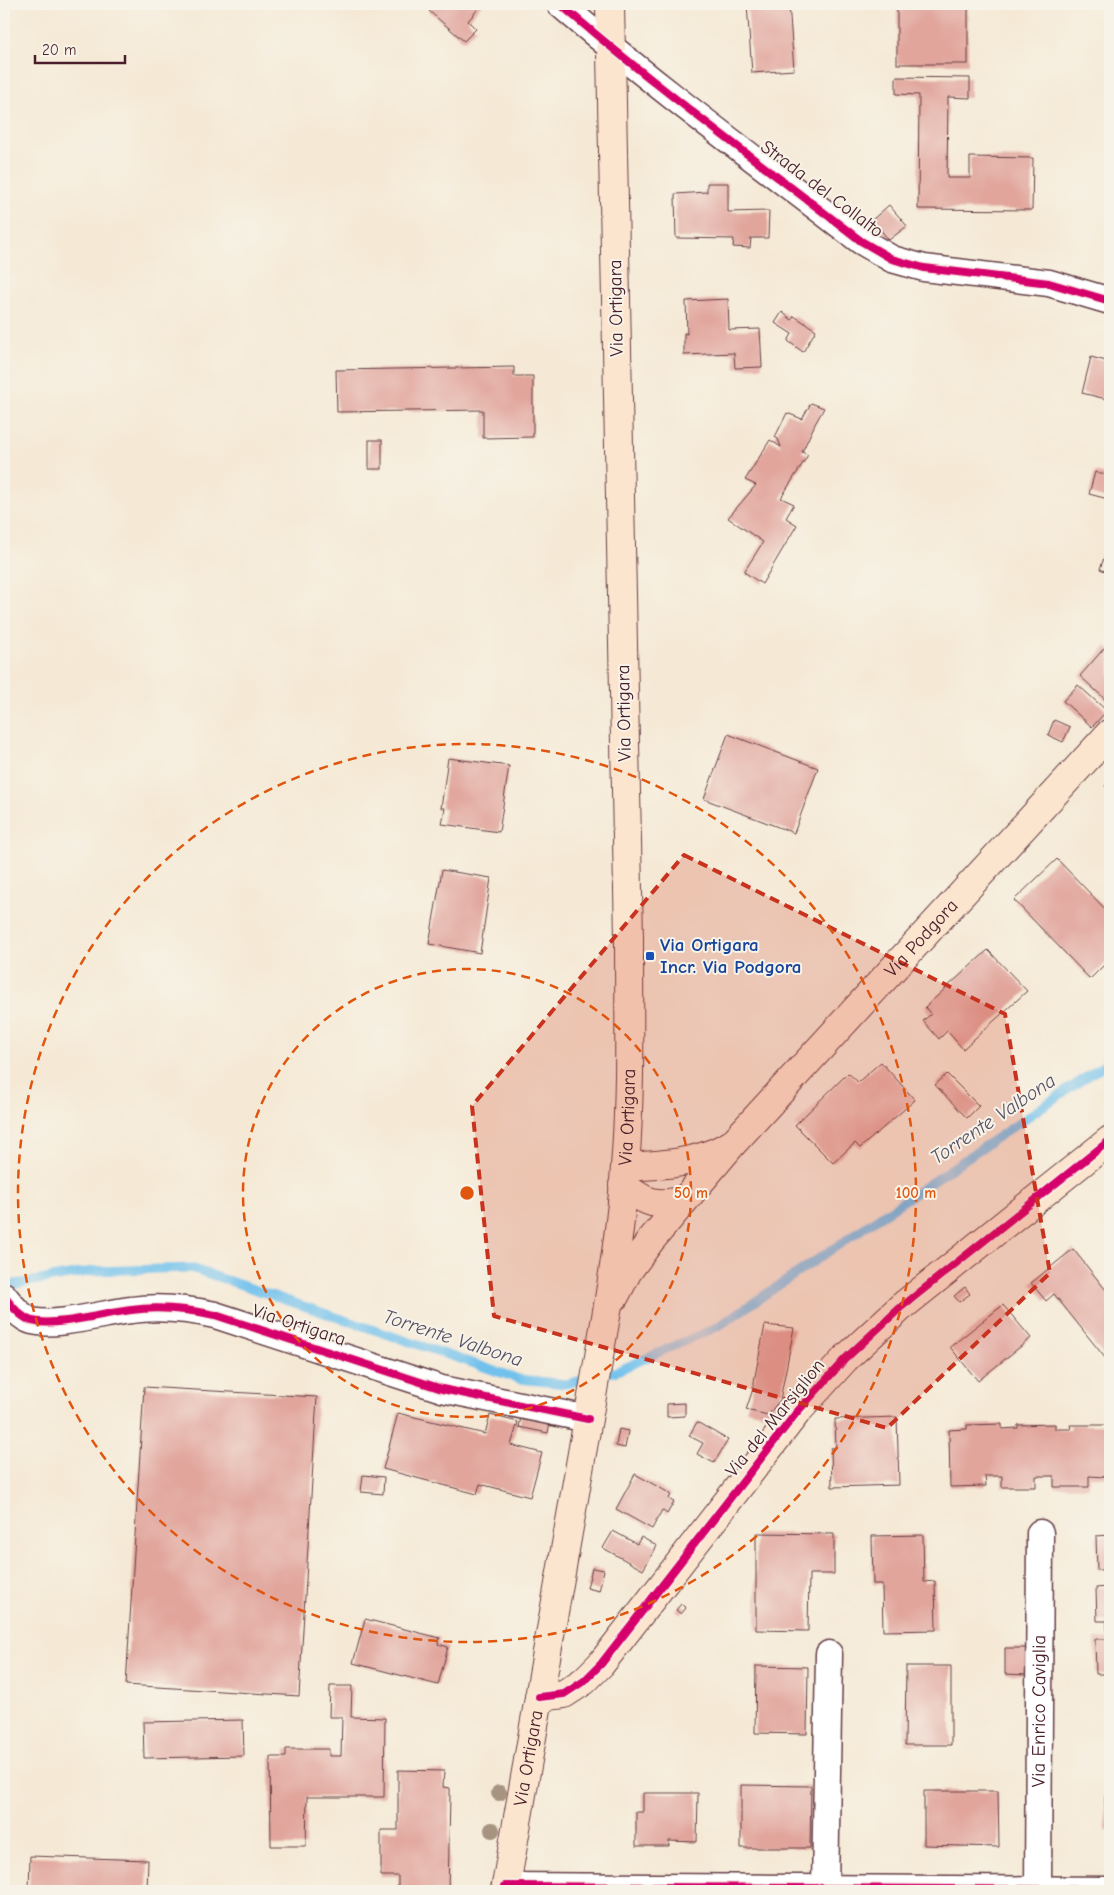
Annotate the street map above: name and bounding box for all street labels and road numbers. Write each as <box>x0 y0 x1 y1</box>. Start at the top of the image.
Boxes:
street label: Strada del Collalto <box>756 136 888 242</box>
street label: Via Ortigara <box>604 259 628 357</box>
street label: Via Ortigara <box>612 664 636 762</box>
street label: Via Podgora <box>880 895 963 982</box>
street label: Via Ortigara <box>614 1068 640 1166</box>
street label: Via Ortigara <box>249 1300 349 1350</box>
street label: Via del Marsiglion <box>721 1355 829 1481</box>
street label: Via Enrico Caviglia <box>1028 1635 1050 1787</box>
street label: Via Ortigara <box>509 1708 548 1808</box>

